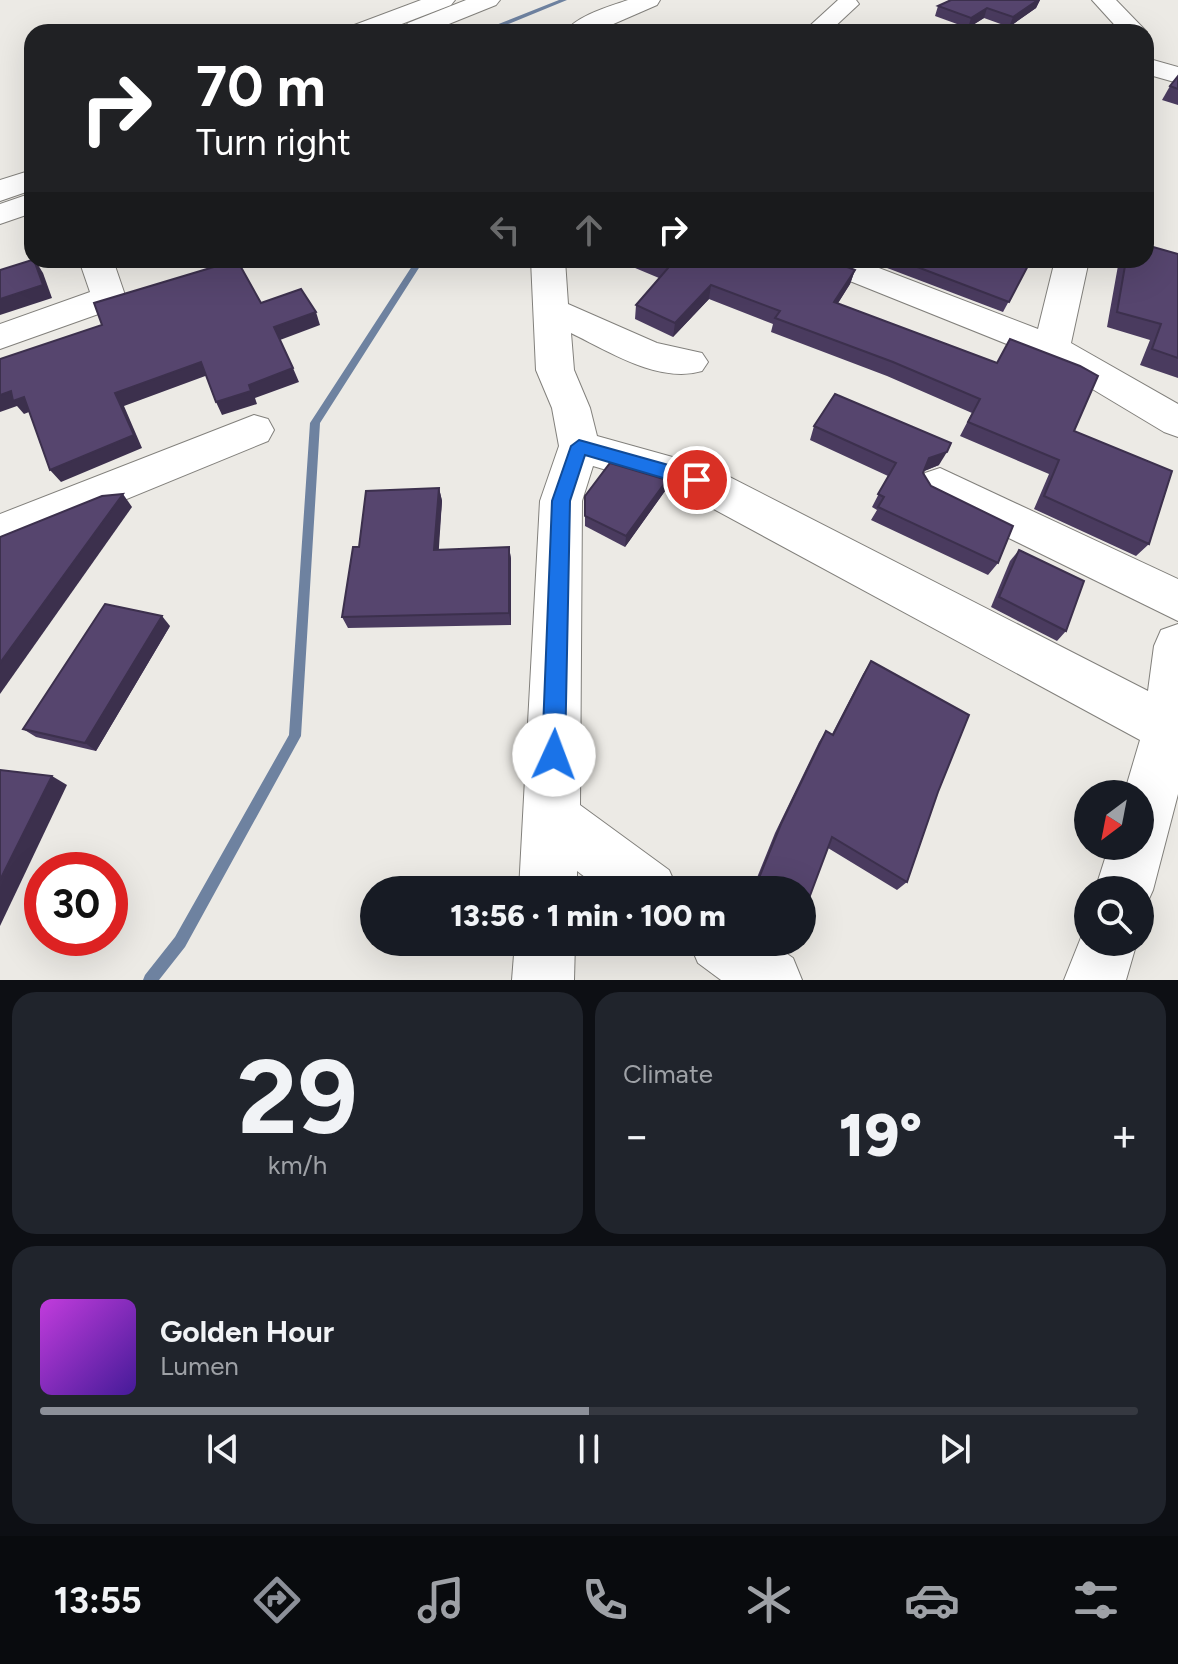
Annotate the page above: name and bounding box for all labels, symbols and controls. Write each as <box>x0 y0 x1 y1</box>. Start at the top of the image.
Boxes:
text: 70 m <box>196 53 326 120</box>
icon: right <box>64 56 168 160</box>
text: Turn right <box>196 121 351 164</box>
icon: left <box>483 208 527 252</box>
icon: ahead <box>567 208 611 252</box>
icon: right <box>651 208 695 252</box>
pin <box>663 446 731 514</box>
icon: arrive <box>675 458 719 502</box>
position arrow <box>512 713 596 797</box>
north arrow <box>1074 780 1154 860</box>
map controls <box>1074 780 1154 956</box>
speed limit sign: 30 <box>24 852 128 956</box>
button: search <box>1074 876 1154 956</box>
text: 13:56 · 1 min · 100 m <box>450 897 726 934</box>
text: 29 <box>237 1034 358 1159</box>
text: Climate <box>623 1058 713 1090</box>
text: 19° <box>839 1099 922 1171</box>
text: − <box>623 1109 650 1162</box>
text: + <box>1111 1109 1138 1162</box>
text: km/h <box>268 1149 327 1181</box>
text: Golden Hour <box>160 1313 334 1350</box>
text: Lumen <box>160 1350 239 1382</box>
icon: previous <box>201 1427 245 1471</box>
icon: pause <box>567 1427 611 1471</box>
icon: next <box>933 1427 977 1471</box>
icon: directions <box>249 1572 305 1628</box>
icon: music <box>413 1572 469 1628</box>
icon: phone <box>577 1572 633 1628</box>
icon: climate <box>741 1572 797 1628</box>
icon: car <box>904 1572 960 1628</box>
icon: filters <box>1068 1572 1124 1628</box>
text: 13:55 <box>54 1579 142 1622</box>

